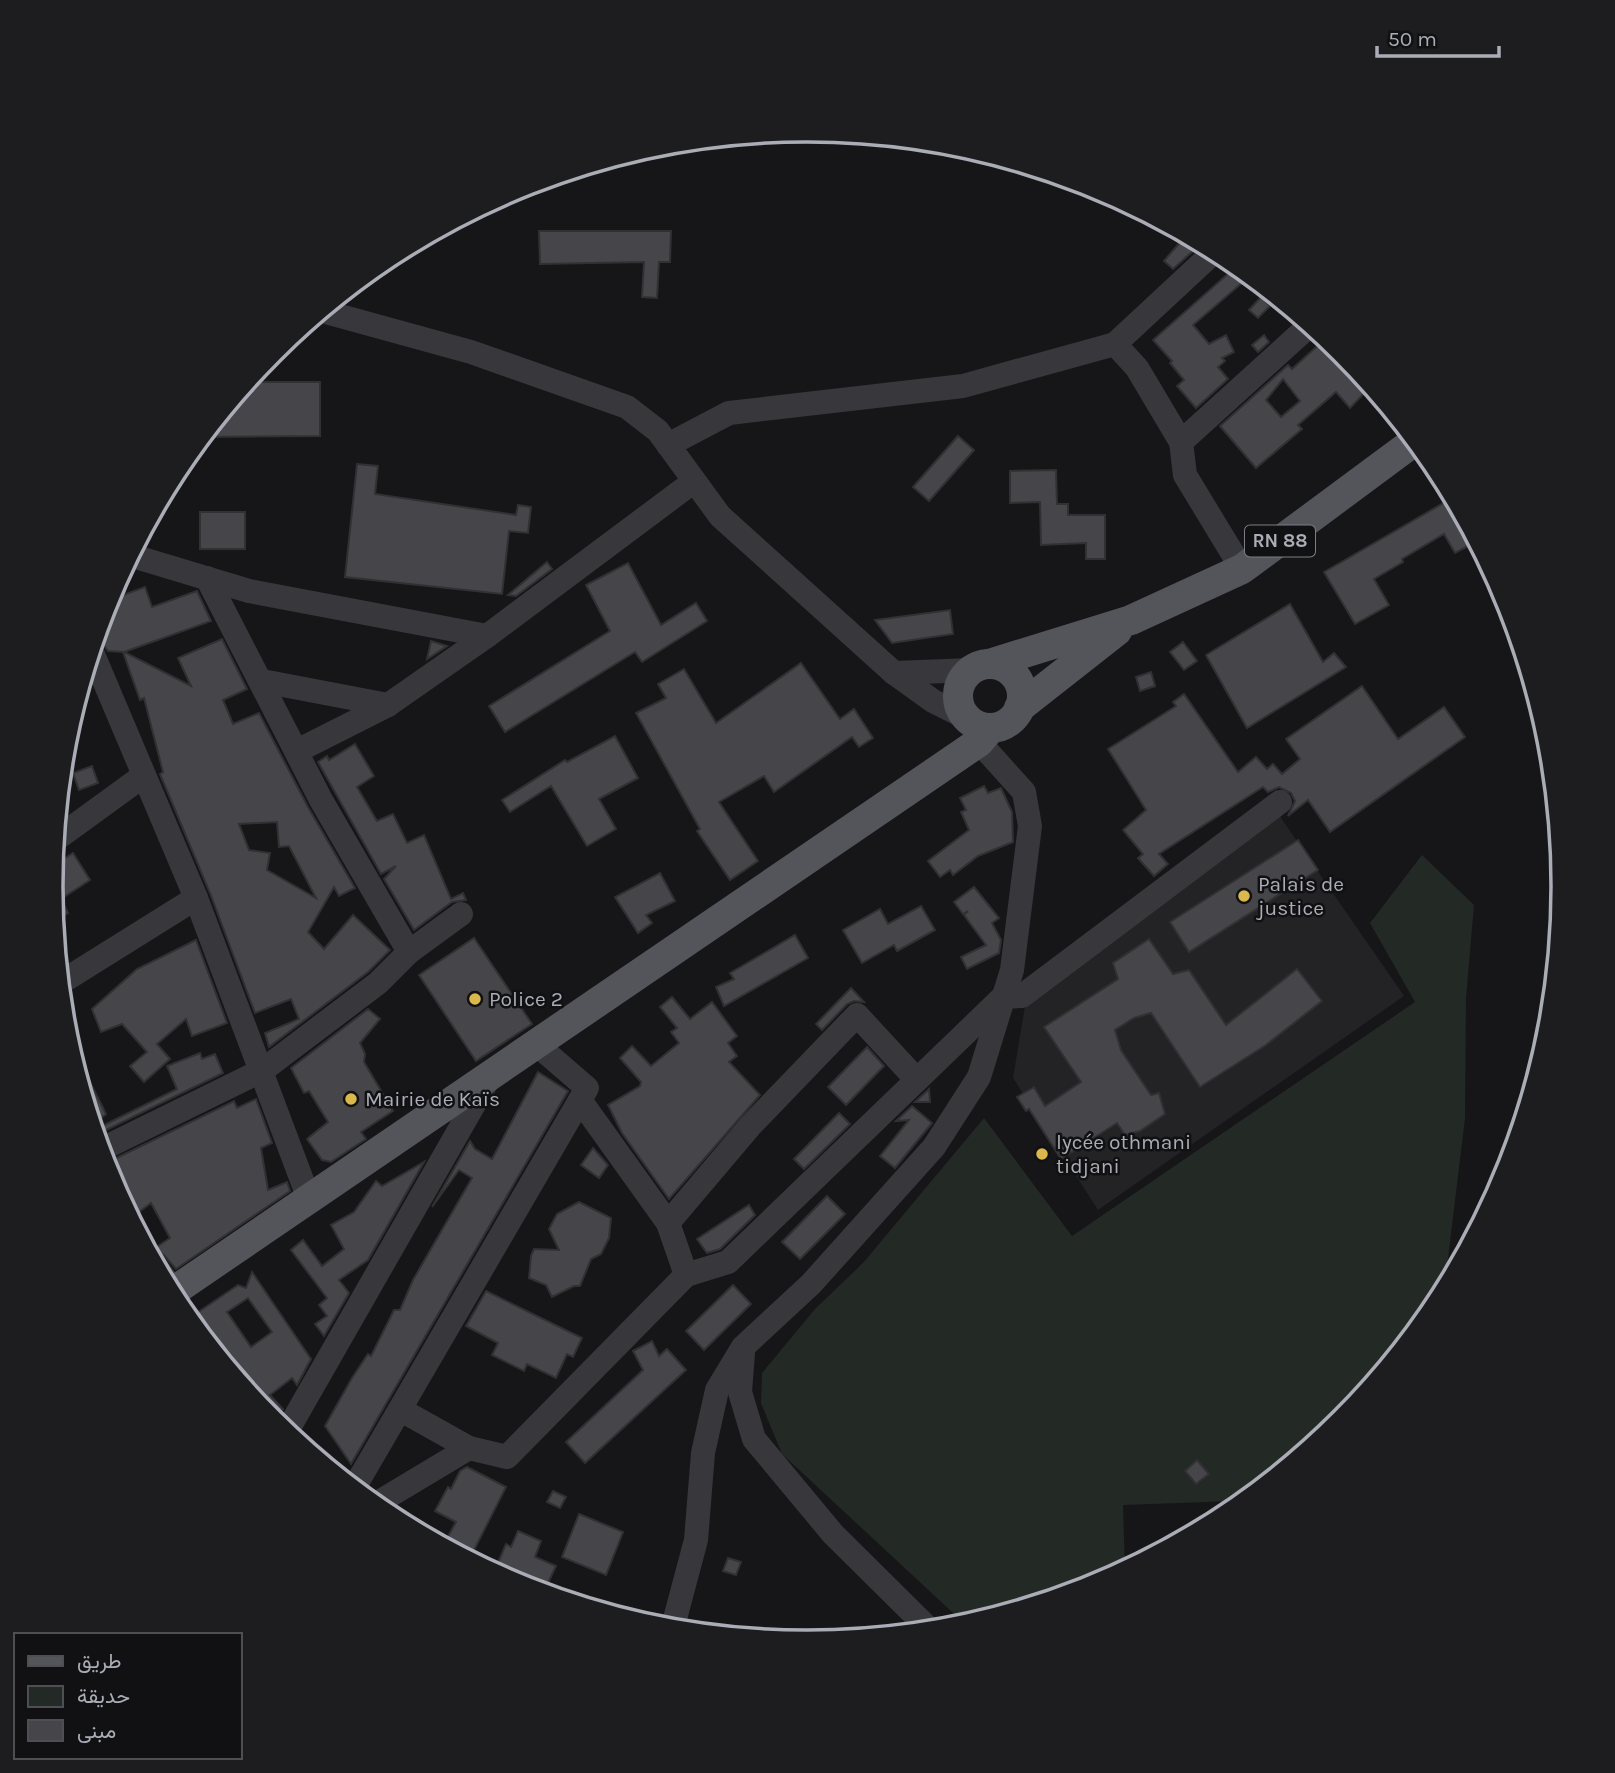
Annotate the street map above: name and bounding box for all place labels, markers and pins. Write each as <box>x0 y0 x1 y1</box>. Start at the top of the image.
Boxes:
place label: Palais de justice <box>1256 872 1344 920</box>
marker: Palais de justice <box>1236 888 1252 904</box>
place label: Police 2 <box>489 987 563 1011</box>
marker: Police 2 <box>467 991 483 1007</box>
place label: Mairie de Kaïs <box>365 1087 500 1111</box>
marker: Mairie de Kaïs <box>343 1091 359 1107</box>
place label: lycée othmani tidjani <box>1056 1130 1191 1178</box>
marker: lycée othmani tidjani <box>1034 1146 1050 1162</box>

